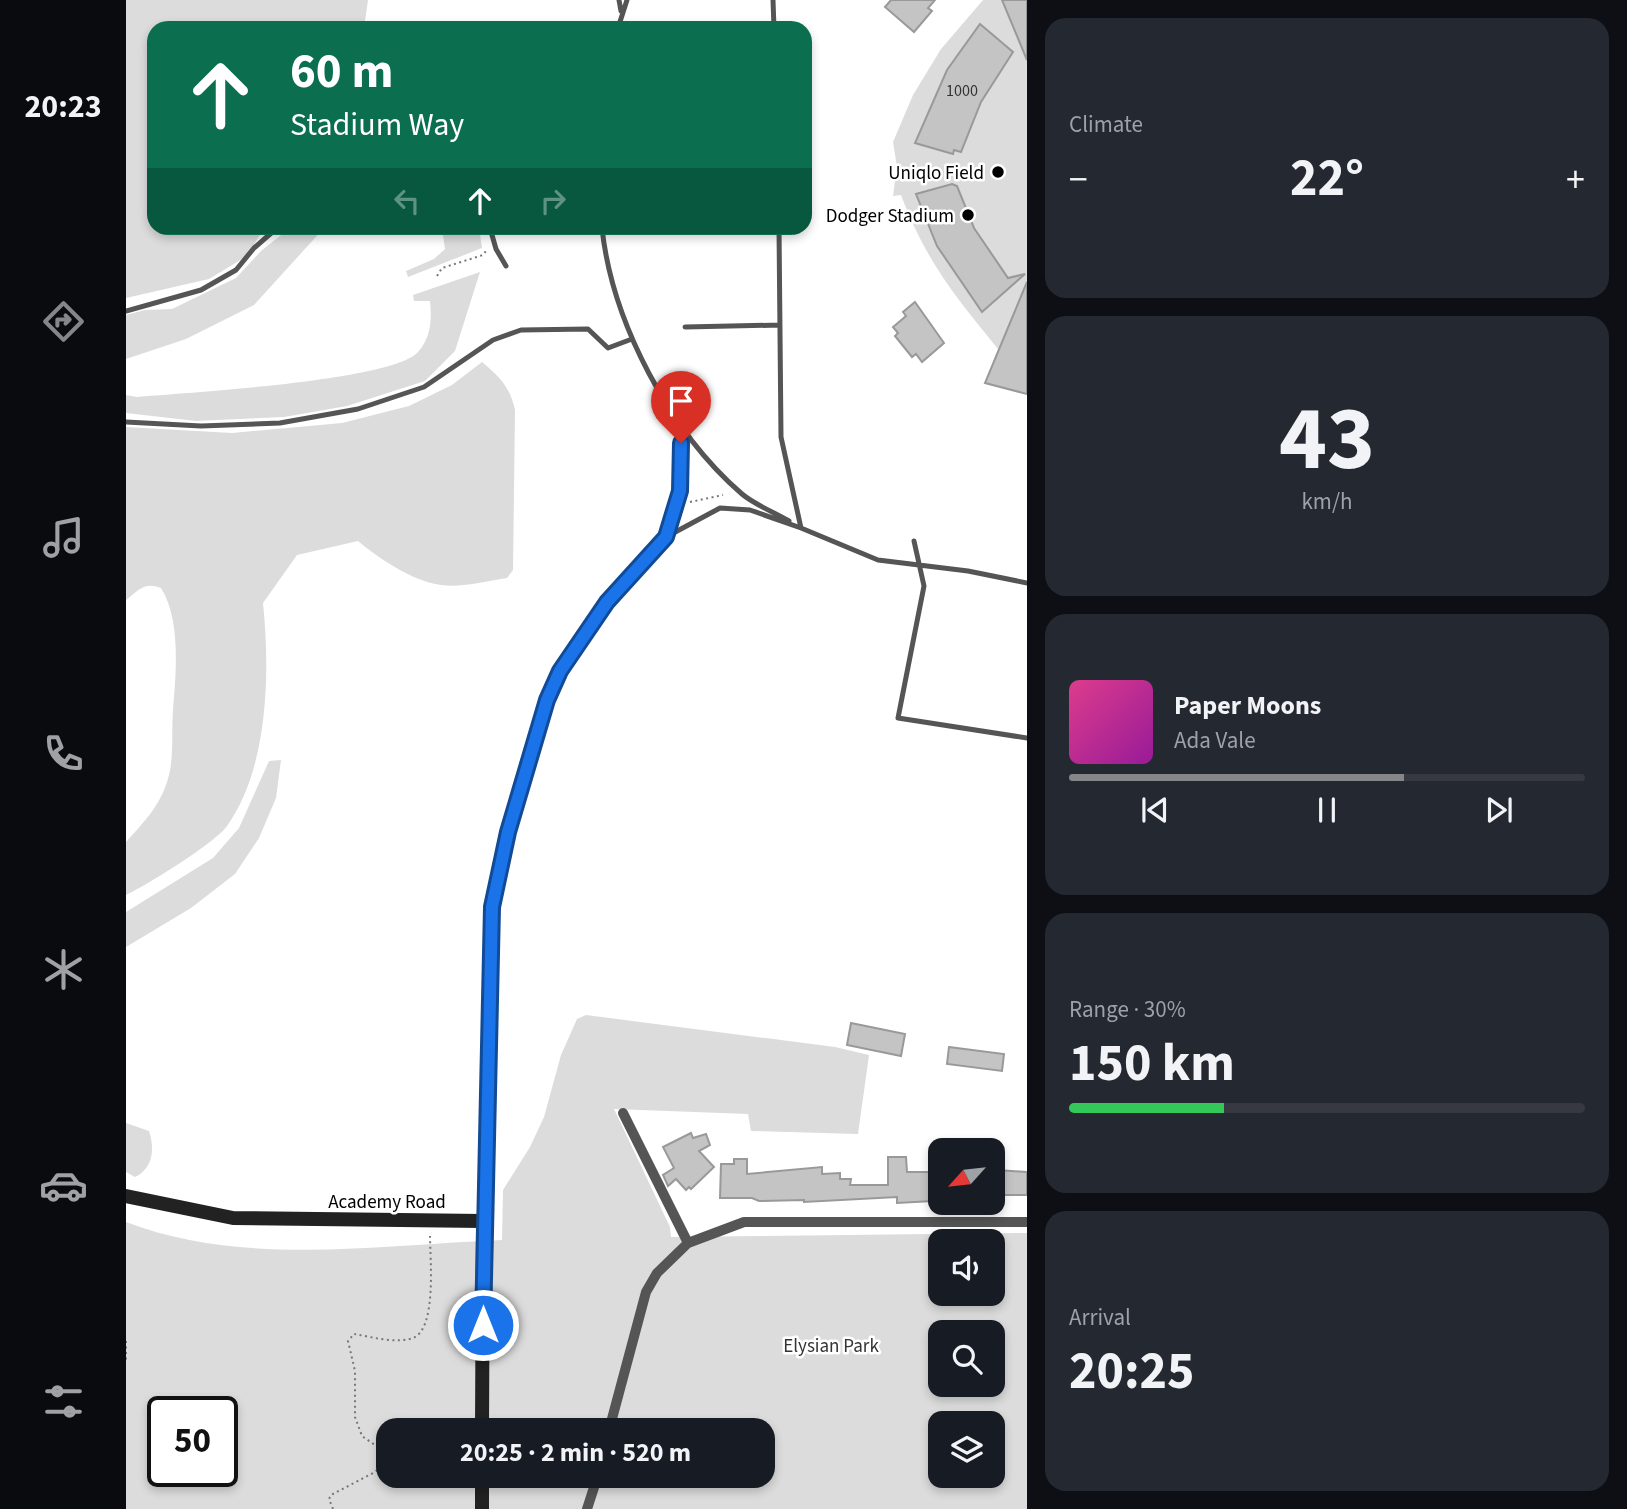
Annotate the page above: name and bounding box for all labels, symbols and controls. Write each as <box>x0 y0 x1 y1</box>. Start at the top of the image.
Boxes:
text: 60 m <box>290 37 394 107</box>
icon: ahead <box>175 49 266 140</box>
house number: 1000 <box>946 80 978 102</box>
text: 20:23 <box>24 84 102 130</box>
text: Stadium Way <box>290 102 464 148</box>
text: Climate <box>1069 108 1143 141</box>
text: 22° <box>1290 142 1364 216</box>
text: − <box>1069 153 1088 207</box>
text: + <box>1566 153 1585 207</box>
place label: Uniqlo Field <box>888 160 984 187</box>
marker: Uniqlo Field <box>990 164 1006 180</box>
icon: left <box>388 182 426 220</box>
icon: ahead <box>461 182 499 220</box>
icon: right <box>534 182 572 220</box>
place label: Dodger Stadium <box>826 203 954 230</box>
marker: Dodger Stadium <box>960 207 976 223</box>
icon: directions <box>39 297 88 346</box>
pin <box>651 371 711 443</box>
text: 43 <box>1279 375 1375 504</box>
icon: arrive <box>662 382 700 420</box>
text: km/h <box>1301 485 1353 518</box>
icon: music <box>39 513 88 562</box>
text: Paper Moons <box>1174 687 1321 724</box>
text: Ada Vale <box>1174 724 1256 757</box>
icon: phone <box>39 729 88 778</box>
icon: previous <box>1136 791 1174 829</box>
icon: pause <box>1308 791 1346 829</box>
icon: next <box>1480 791 1518 829</box>
icon: climate <box>39 945 88 994</box>
text: Range · 30% <box>1069 993 1186 1026</box>
text: 150 km <box>1069 1027 1235 1101</box>
north arrow <box>928 1138 1004 1214</box>
map controls <box>928 1138 1005 1488</box>
icon: car <box>39 1161 88 1210</box>
street label: Academy Road <box>328 1189 446 1216</box>
button: sound <box>928 1229 1005 1306</box>
position arrow <box>446 1288 520 1362</box>
text: Arrival <box>1069 1301 1131 1334</box>
button: search <box>928 1320 1005 1397</box>
park label: Elysian Park <box>783 1333 879 1360</box>
text: 20:25 <box>1069 1335 1194 1409</box>
icon: filters <box>39 1377 88 1426</box>
speed limit sign: 50 <box>147 1396 238 1487</box>
button: layers <box>928 1411 1005 1488</box>
text: 20:25 · 2 min · 520 m <box>460 1434 691 1471</box>

